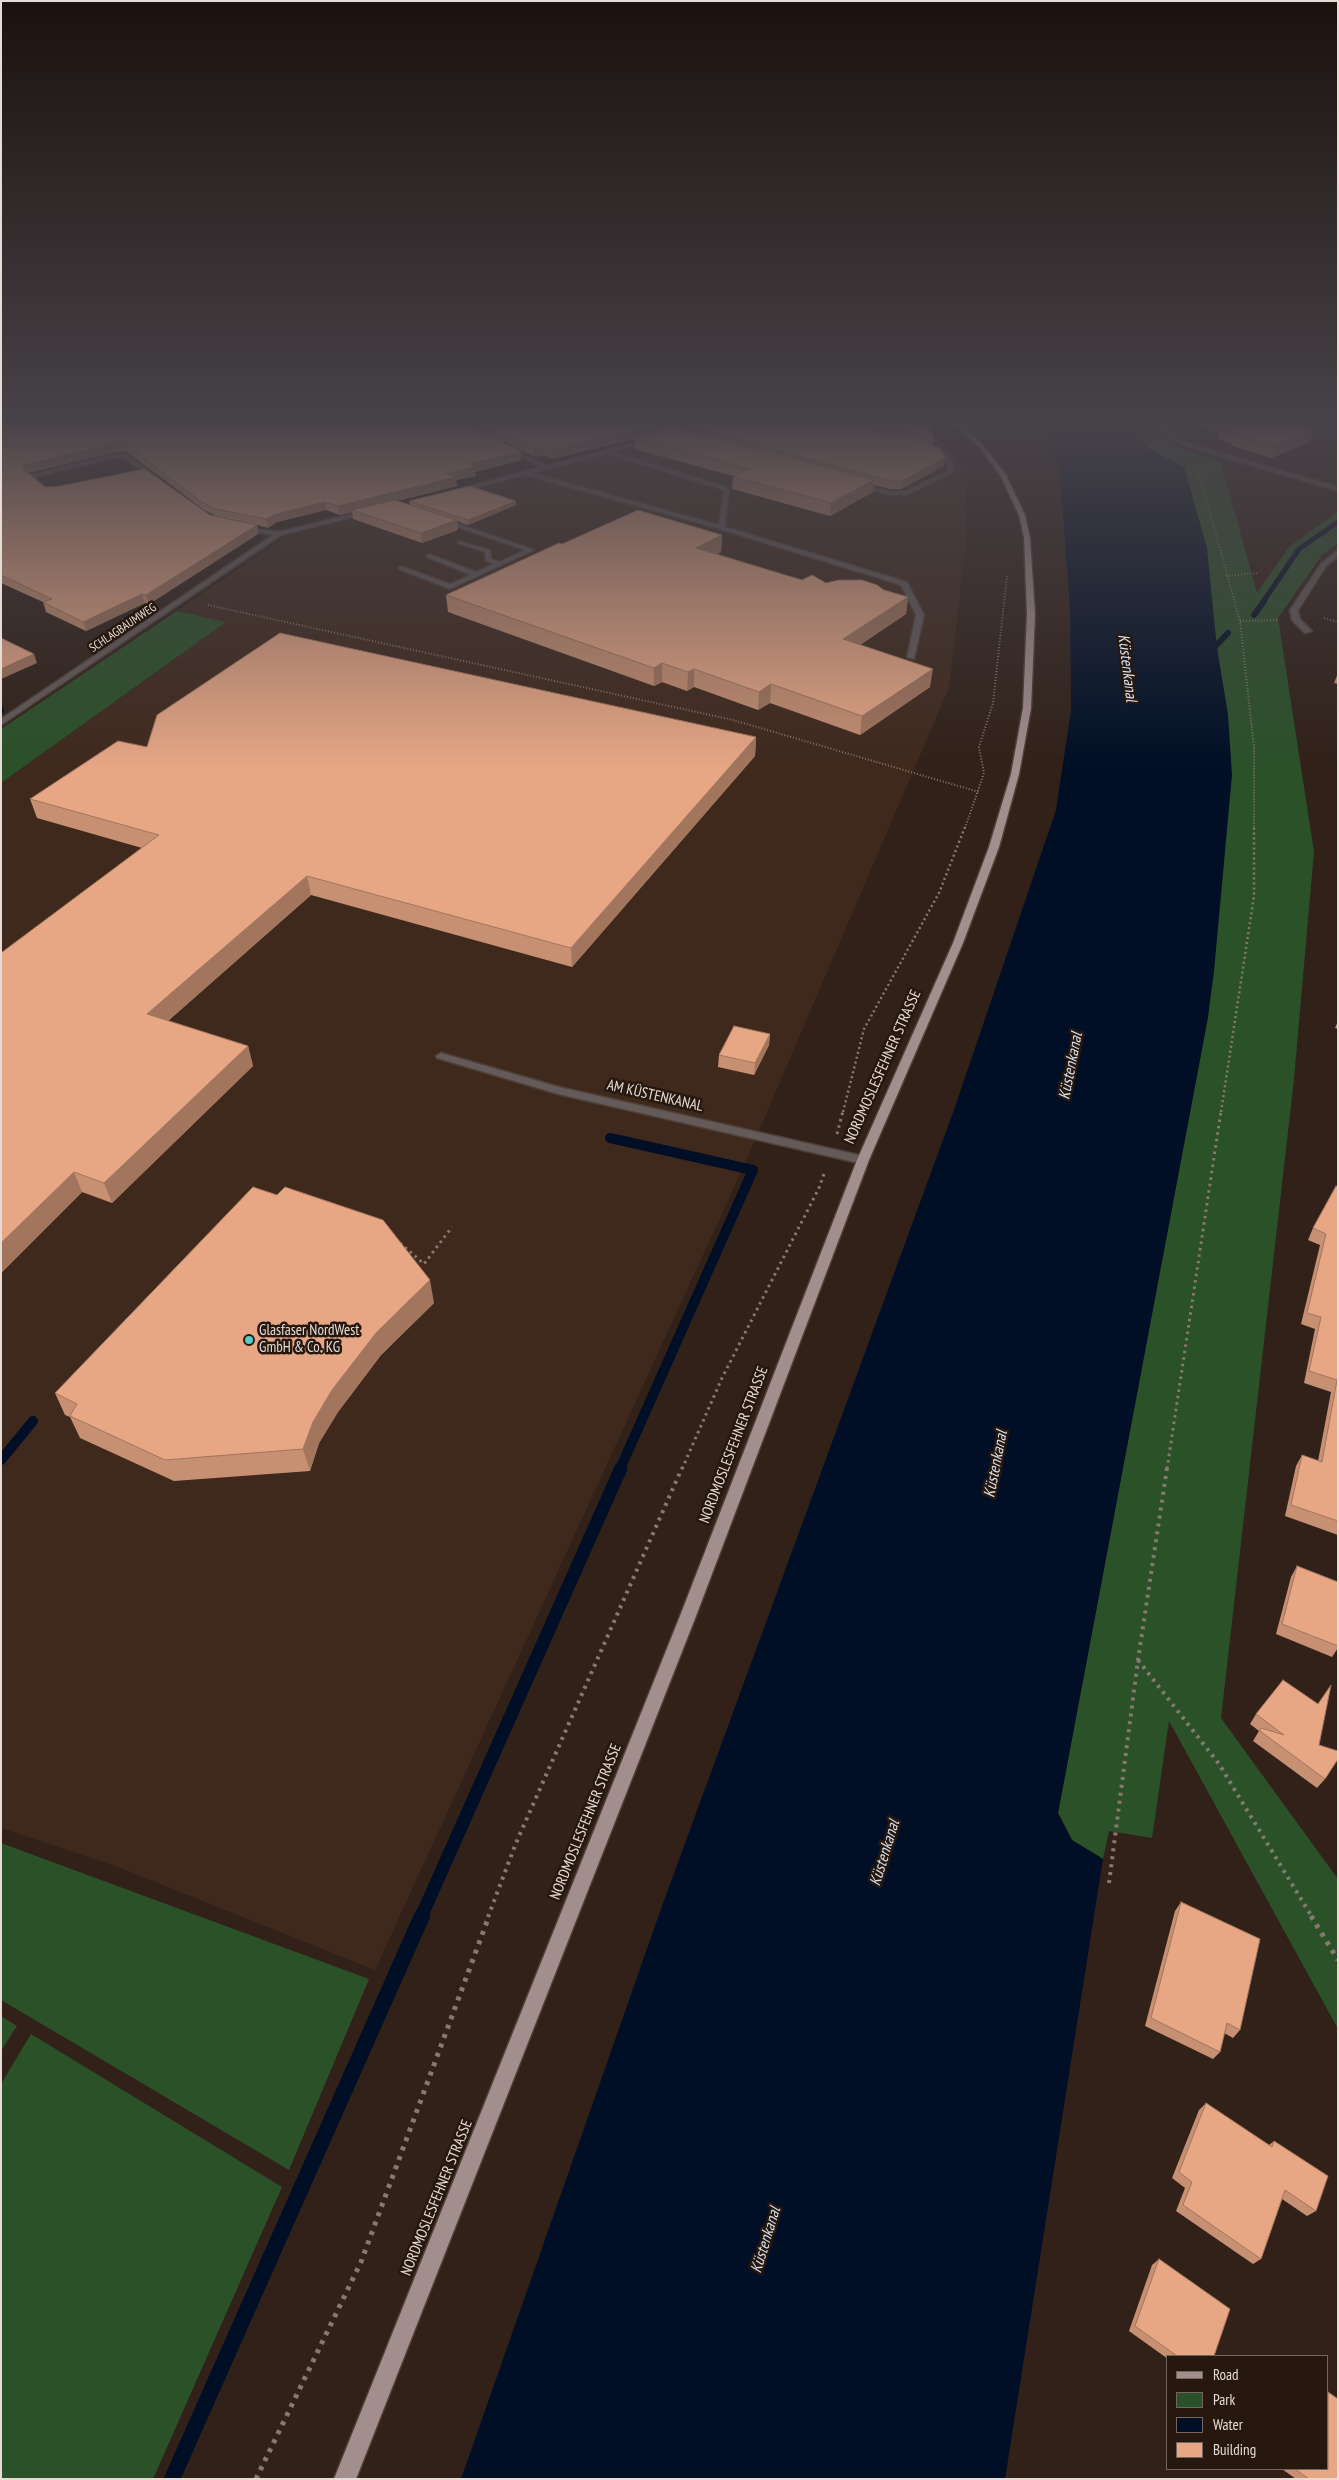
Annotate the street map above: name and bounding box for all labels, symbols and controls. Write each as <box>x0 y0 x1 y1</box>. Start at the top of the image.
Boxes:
street label: SCHLAGBAUMWEG <box>87 600 159 656</box>
water label: Küstenkanal <box>1113 633 1141 703</box>
street label: NORDMOSLESFEHNER STRASSE <box>841 987 925 1147</box>
water label: Küstenkanal <box>1055 1031 1087 1101</box>
street label: AM KÜSTENKANAL <box>605 1076 705 1116</box>
place label: Glasfaser NordWest GmbH & Co. KG <box>259 1322 359 1357</box>
marker: Glasfaser NordWest GmbH & Co. KG <box>243 1334 255 1346</box>
street label: NORDMOSLESFEHNER STRASSE <box>696 1364 772 1526</box>
water label: Küstenkanal <box>980 1429 1012 1499</box>
street label: NORDMOSLESFEHNER STRASSE <box>546 1741 626 1903</box>
water label: Küstenkanal <box>866 1818 904 1888</box>
street label: NORDMOSLESFEHNER STRASSE <box>397 2117 477 2279</box>
water label: Küstenkanal <box>747 2205 785 2275</box>
legend <box>1166 2355 1329 2470</box>
text: Road <box>1213 2365 1239 2384</box>
text: Park <box>1213 2390 1235 2409</box>
text: Water <box>1213 2415 1243 2434</box>
text: Building <box>1213 2440 1256 2459</box>

